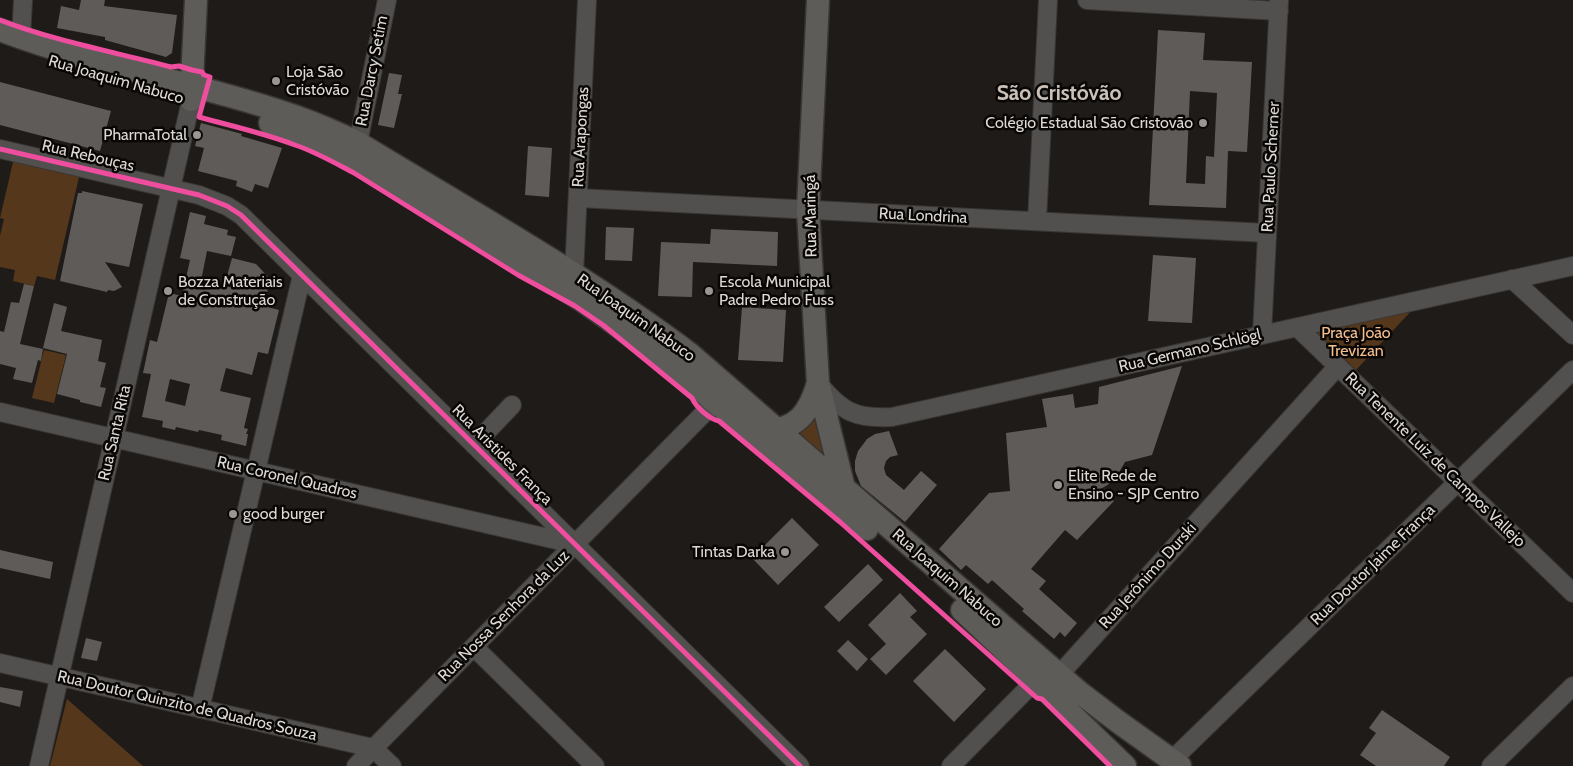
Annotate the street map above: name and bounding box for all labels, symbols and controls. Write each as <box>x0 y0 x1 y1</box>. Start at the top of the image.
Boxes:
street label: Rua Darcy Setim <box>352 14 392 128</box>
street label: Rua Joaquim Nabuco <box>46 52 186 108</box>
place label: Loja São Cristóvão <box>286 62 349 100</box>
marker: Loja São Cristóvão <box>270 75 282 87</box>
district label: São Cristóvão <box>997 81 1121 107</box>
street label: Rua Arapongas <box>569 86 593 188</box>
street label: Rua Paulo Scherner <box>1258 101 1284 233</box>
place label: Colégio Estadual São Cristovão <box>985 113 1193 133</box>
marker: Colégio Estadual São Cristovão <box>1197 117 1209 129</box>
place label: PharmaTotal <box>103 125 187 145</box>
marker: PharmaTotal <box>191 129 203 141</box>
street label: Rua Rebouças <box>40 136 136 176</box>
street label: Rua Maringá <box>801 174 821 258</box>
street label: Rua Londrina <box>878 204 968 228</box>
street label: Rua Joaquim Nabuco <box>573 270 699 366</box>
place label: Bozza Materiais de Construção <box>178 272 283 310</box>
place label: Escola Municipal Padre Pedro Fuss <box>719 272 834 310</box>
marker: Bozza Materiais de Construção <box>162 285 174 297</box>
marker: Escola Municipal Padre Pedro Fuss <box>703 285 715 297</box>
park label: Praça João Trevizan <box>1321 323 1391 361</box>
street label: Rua Germano Schlögl <box>1117 325 1263 377</box>
street label: Rua Tenente Luiz de Campos Vallejo <box>1341 369 1529 551</box>
street label: Rua Santa Rita <box>95 383 135 483</box>
street label: Rua Aristides França <box>448 401 556 509</box>
street label: Rua Coronel Quadros <box>215 453 359 503</box>
place label: Elite Rede de Ensino - SJP Centro <box>1068 466 1199 504</box>
marker: Elite Rede de Ensino - SJP Centro <box>1052 479 1064 491</box>
street label: Rua Doutor Jaime França <box>1307 501 1439 629</box>
place label: good burger <box>243 504 324 524</box>
marker: good burger <box>227 508 239 520</box>
street label: Rua Jerônimo Durski <box>1095 519 1201 633</box>
street label: Rua Joaquim Nabuco <box>888 525 1006 631</box>
place label: Tintas Darka <box>692 542 775 562</box>
street label: Rua Nossa Senhora da Luz <box>434 546 574 686</box>
marker: Tintas Darka <box>779 546 791 558</box>
street label: Rua Doutor Quinzito de Quadros Souza <box>55 667 319 745</box>

